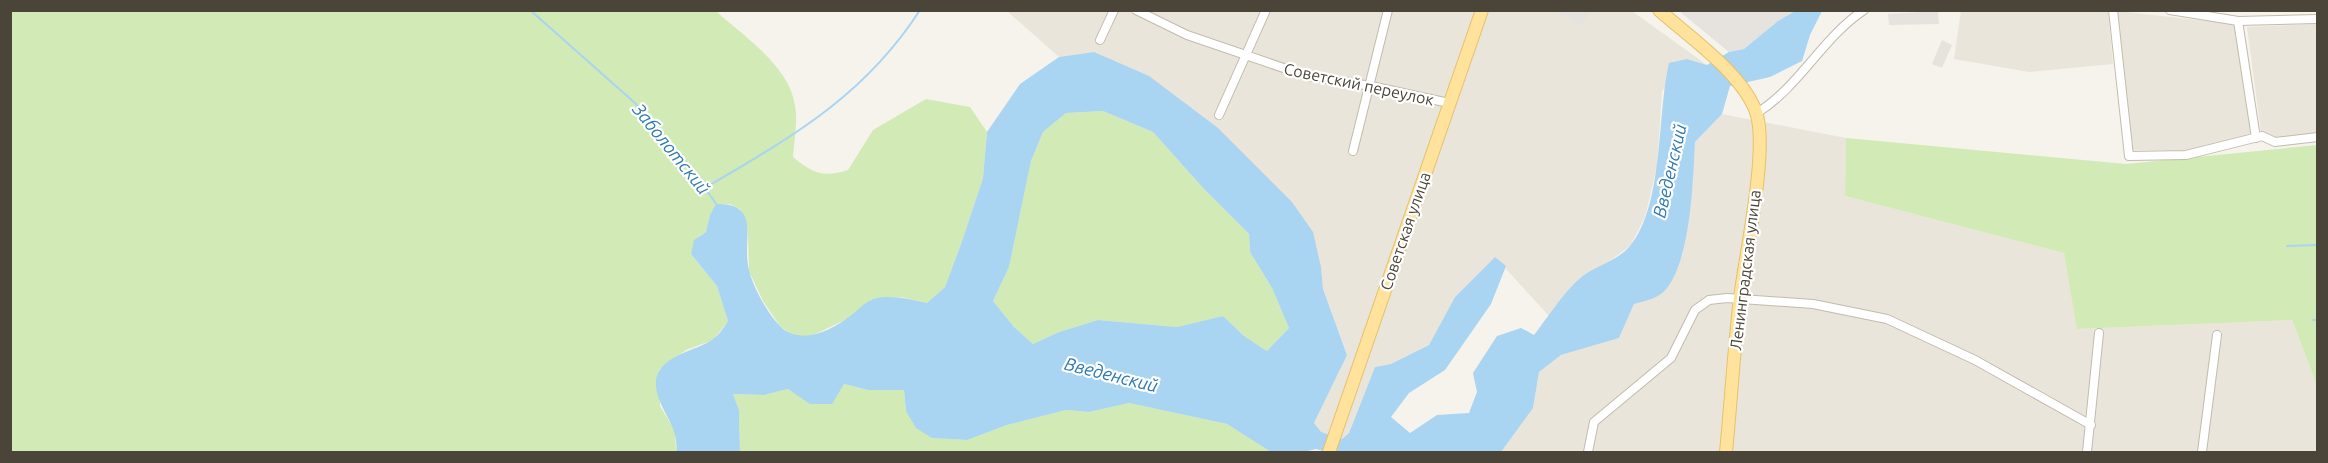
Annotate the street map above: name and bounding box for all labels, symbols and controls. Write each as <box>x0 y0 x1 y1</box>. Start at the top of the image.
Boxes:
street label: Советский переулок <box>1282 59 1436 109</box>
water label: Заболотский <box>629 98 715 198</box>
water label: Введенский <box>1649 122 1690 220</box>
street label: Советская улица <box>1376 170 1434 292</box>
street label: Ленинградская улица <box>1726 189 1764 351</box>
water label: Введенский <box>1063 353 1160 395</box>

